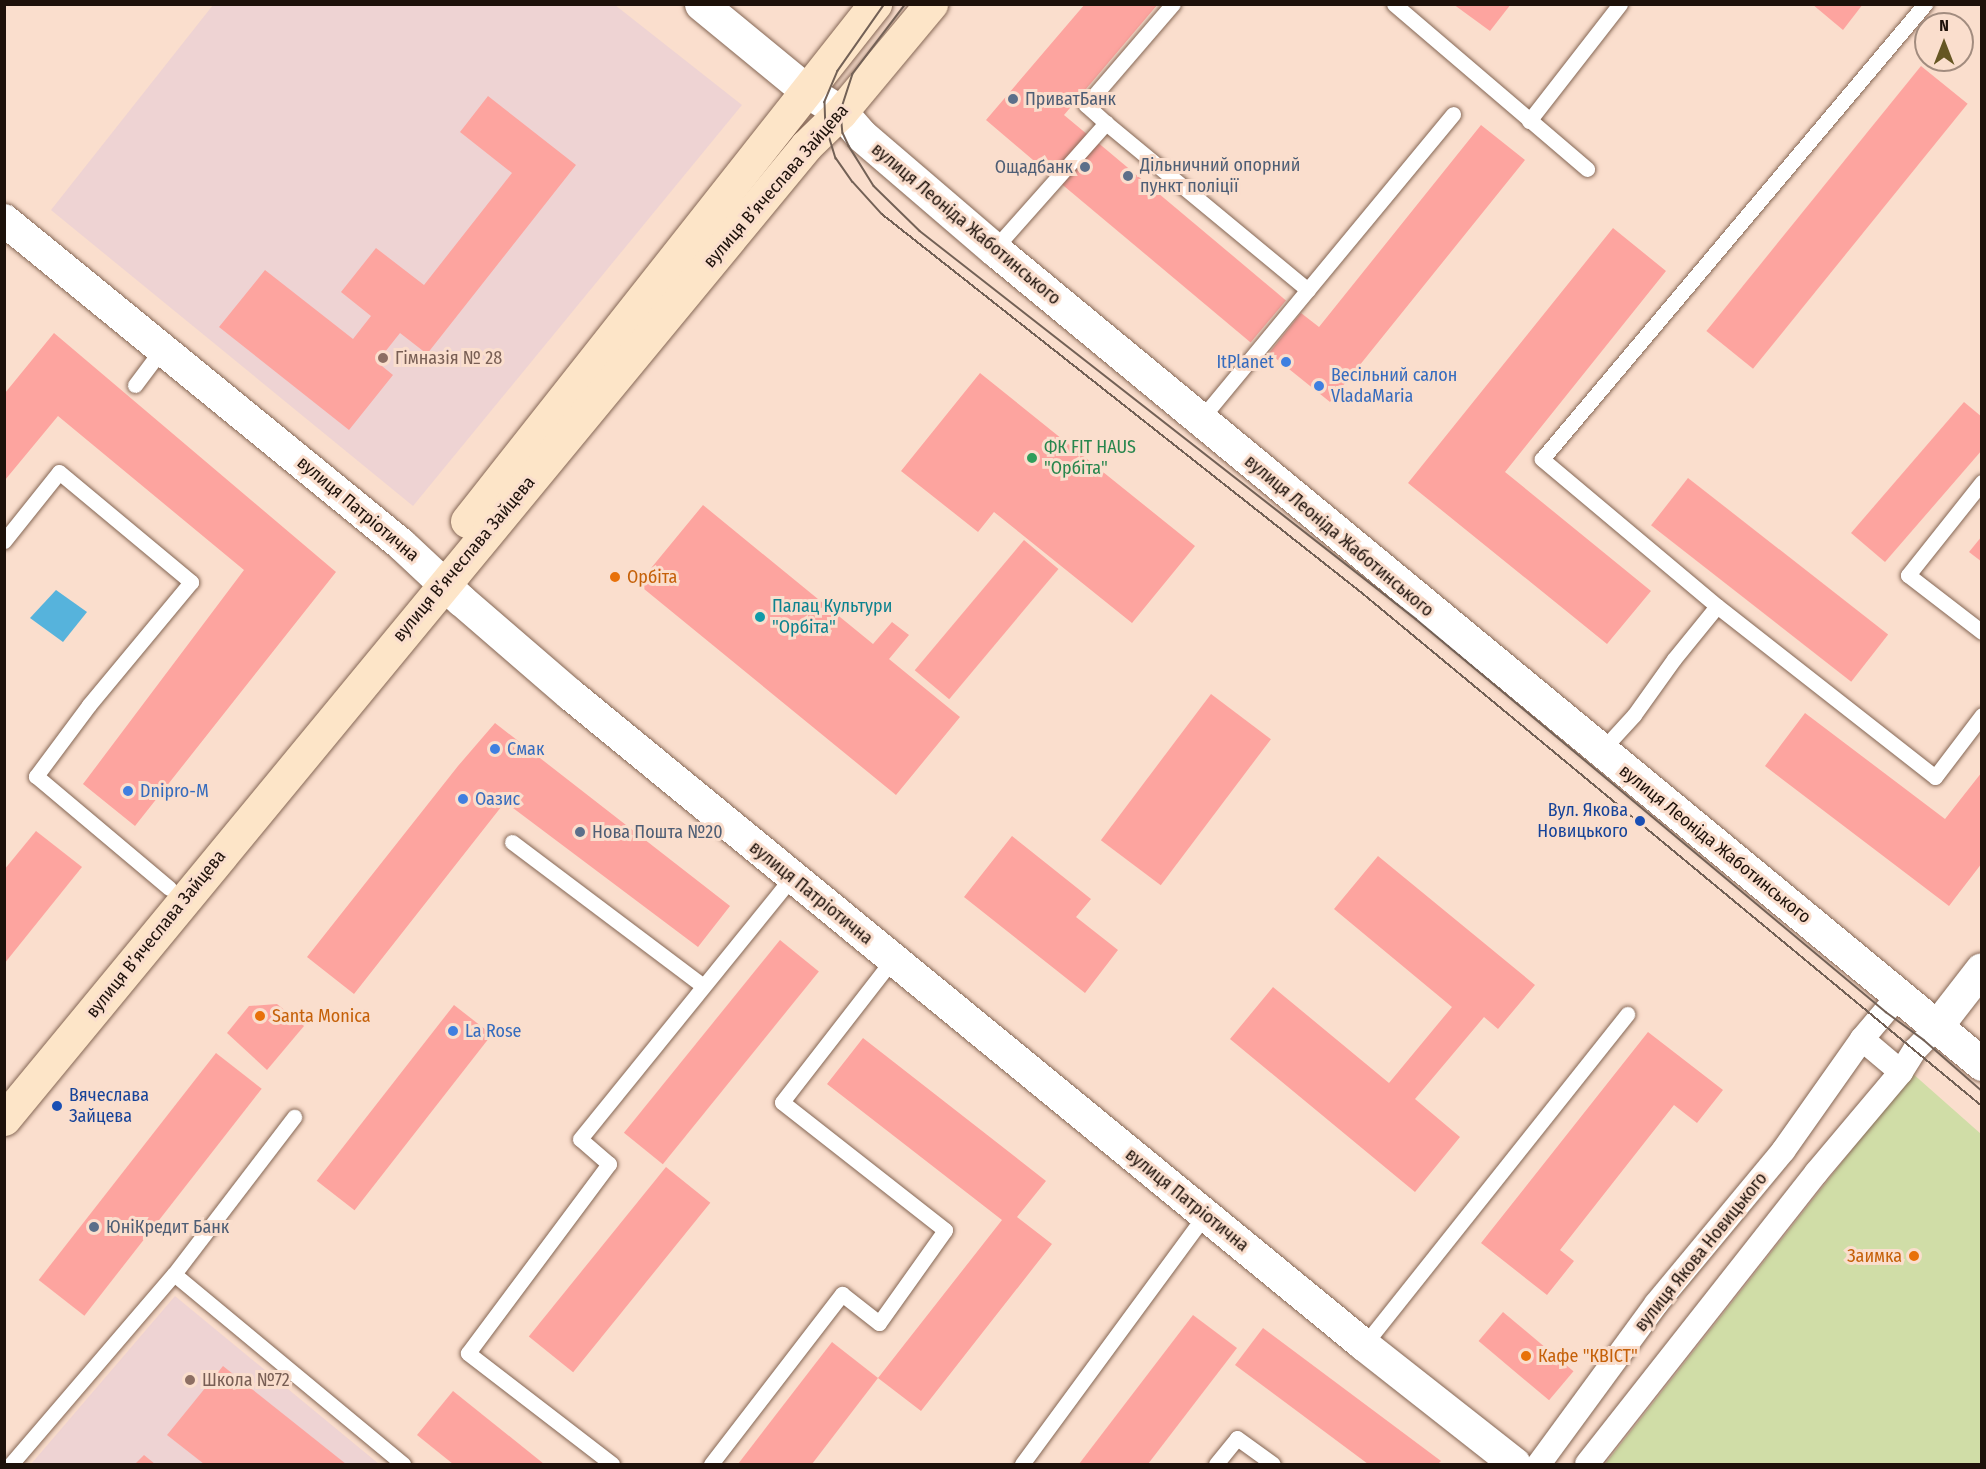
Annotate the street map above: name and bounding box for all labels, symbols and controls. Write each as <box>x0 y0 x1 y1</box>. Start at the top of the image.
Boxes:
north arrow <box>1914 12 1974 72</box>
text: N <box>1939 16 1949 35</box>
place label: ПриватБанк <box>1025 88 1116 110</box>
marker: ПриватБанк <box>1006 92 1020 106</box>
street label: вулиця Вʼячеслава Зайцева <box>699 100 853 272</box>
street label: вулиця Леоніда Жаботинського <box>867 139 1065 309</box>
place label: Дільничний опорний пункт поліції <box>1140 155 1300 198</box>
place label: Ощадбанк <box>995 156 1073 178</box>
marker: Ощадбанк <box>1078 160 1092 174</box>
marker: Дільничний опорний пункт поліції <box>1121 169 1135 183</box>
place label: Гімназія № 28 <box>395 347 502 369</box>
marker: Гімназія № 28 <box>376 351 390 365</box>
place label: ItPlanet <box>1216 351 1274 373</box>
marker: ItPlanet <box>1279 355 1293 369</box>
place label: Весільний салон VladaMaria <box>1331 365 1457 407</box>
marker: Весільний салон VladaMaria <box>1312 379 1326 393</box>
place label: ФК FIT HAUS "Орбіта" <box>1044 437 1136 480</box>
marker: ФК FIT HAUS "Орбіта" <box>1025 451 1039 465</box>
street label: вулиця Леоніда Жаботинського <box>1240 451 1438 621</box>
street label: вулиця Патріотична <box>293 452 423 566</box>
street label: вулиця Вʼячеслава Зайцева <box>388 472 540 646</box>
place label: Орбіта <box>627 566 677 588</box>
marker: Орбіта <box>608 570 622 584</box>
place label: Палац Культури "Орбіта" <box>772 596 892 638</box>
marker: Палац Культури "Орбіта" <box>753 610 767 624</box>
place label: Смак <box>507 738 544 760</box>
marker: Смак <box>488 742 502 756</box>
street label: вулиця Леоніда Жаботинського <box>1615 760 1815 928</box>
place label: Dnipro-M <box>140 780 209 802</box>
marker: Dnipro-M <box>121 784 135 798</box>
place label: Оазис <box>475 788 520 810</box>
marker: Оазис <box>456 792 470 806</box>
place label: Вул. Якова Новицького <box>1537 800 1628 842</box>
marker: Вул. Якова Новицького <box>1633 814 1647 828</box>
place label: Нова Пошта №20 <box>592 821 723 843</box>
marker: Нова Пошта №20 <box>573 825 587 839</box>
street label: вулиця Патріотична <box>745 837 877 949</box>
street label: вулиця Вʼячеслава Зайцева <box>82 846 230 1022</box>
place label: Santa Monica <box>272 1005 371 1027</box>
marker: Santa Monica <box>253 1009 267 1023</box>
place label: La Rose <box>465 1020 521 1042</box>
marker: La Rose <box>446 1024 460 1038</box>
place label: Вячеслава Зайцева <box>69 1085 149 1128</box>
marker: Вячеслава Зайцева <box>50 1099 64 1113</box>
street label: вулиця Патріотична <box>1121 1144 1253 1256</box>
street label: вулиця Якова Новицького <box>1630 1168 1772 1336</box>
place label: ЮніКредит Банк <box>106 1216 229 1238</box>
marker: ЮніКредит Банк <box>87 1220 101 1234</box>
place label: Заимка <box>1847 1245 1902 1267</box>
marker: Заимка <box>1907 1249 1921 1263</box>
place label: Кафе "КВІСТ" <box>1538 1345 1638 1367</box>
marker: Кафе "КВІСТ" <box>1519 1349 1533 1363</box>
place label: Школа №72 <box>202 1369 290 1391</box>
marker: Школа №72 <box>183 1373 197 1387</box>

